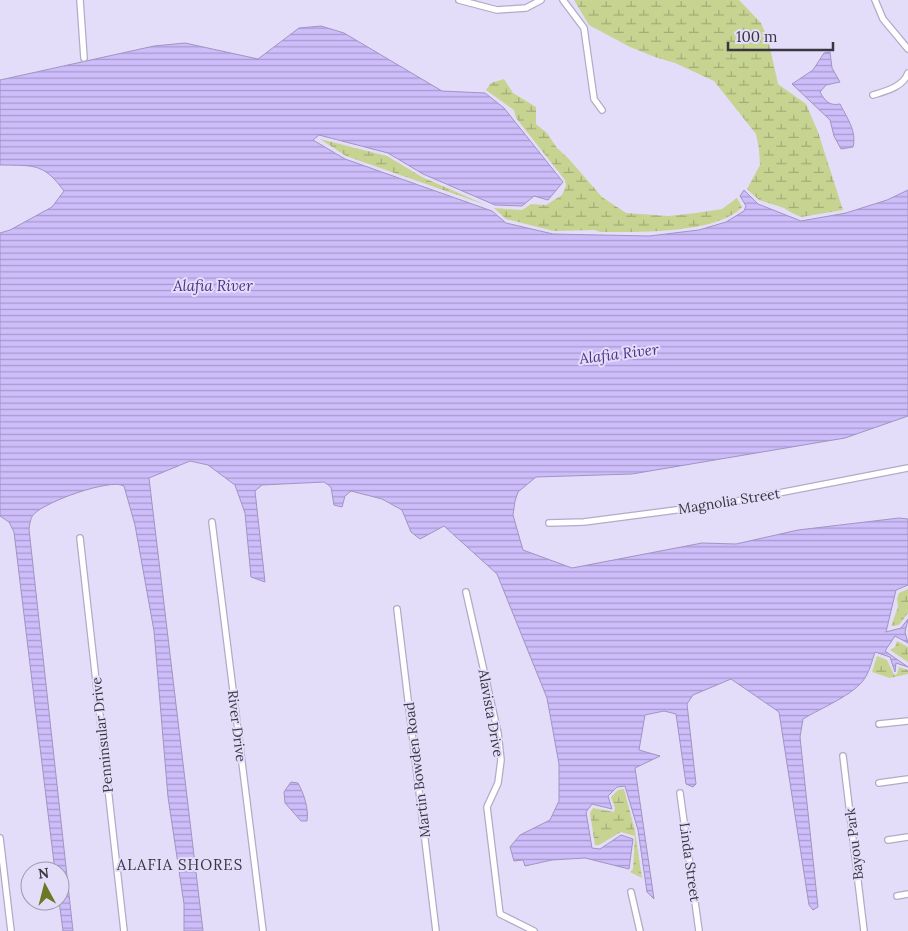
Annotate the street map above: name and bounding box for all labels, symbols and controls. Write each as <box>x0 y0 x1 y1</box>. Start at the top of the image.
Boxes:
scale bar <box>728 20 833 52</box>
text: 100 m <box>736 27 777 46</box>
water label: Alafia River <box>172 276 253 295</box>
water label: Alafia River <box>577 339 660 368</box>
street label: Magnolia Street <box>677 484 782 518</box>
street label: Alavista Drive <box>474 667 508 759</box>
street label: Penninsular Drive <box>87 676 117 794</box>
street label: River Drive <box>224 689 250 763</box>
street label: Martin Bowden Road <box>400 701 434 839</box>
street label: Bayou Park <box>841 806 867 881</box>
street label: Linda Street <box>676 821 705 903</box>
district label: ALAFIA SHORES <box>116 855 243 874</box>
north arrow <box>20 861 70 911</box>
text: N <box>37 863 50 883</box>

